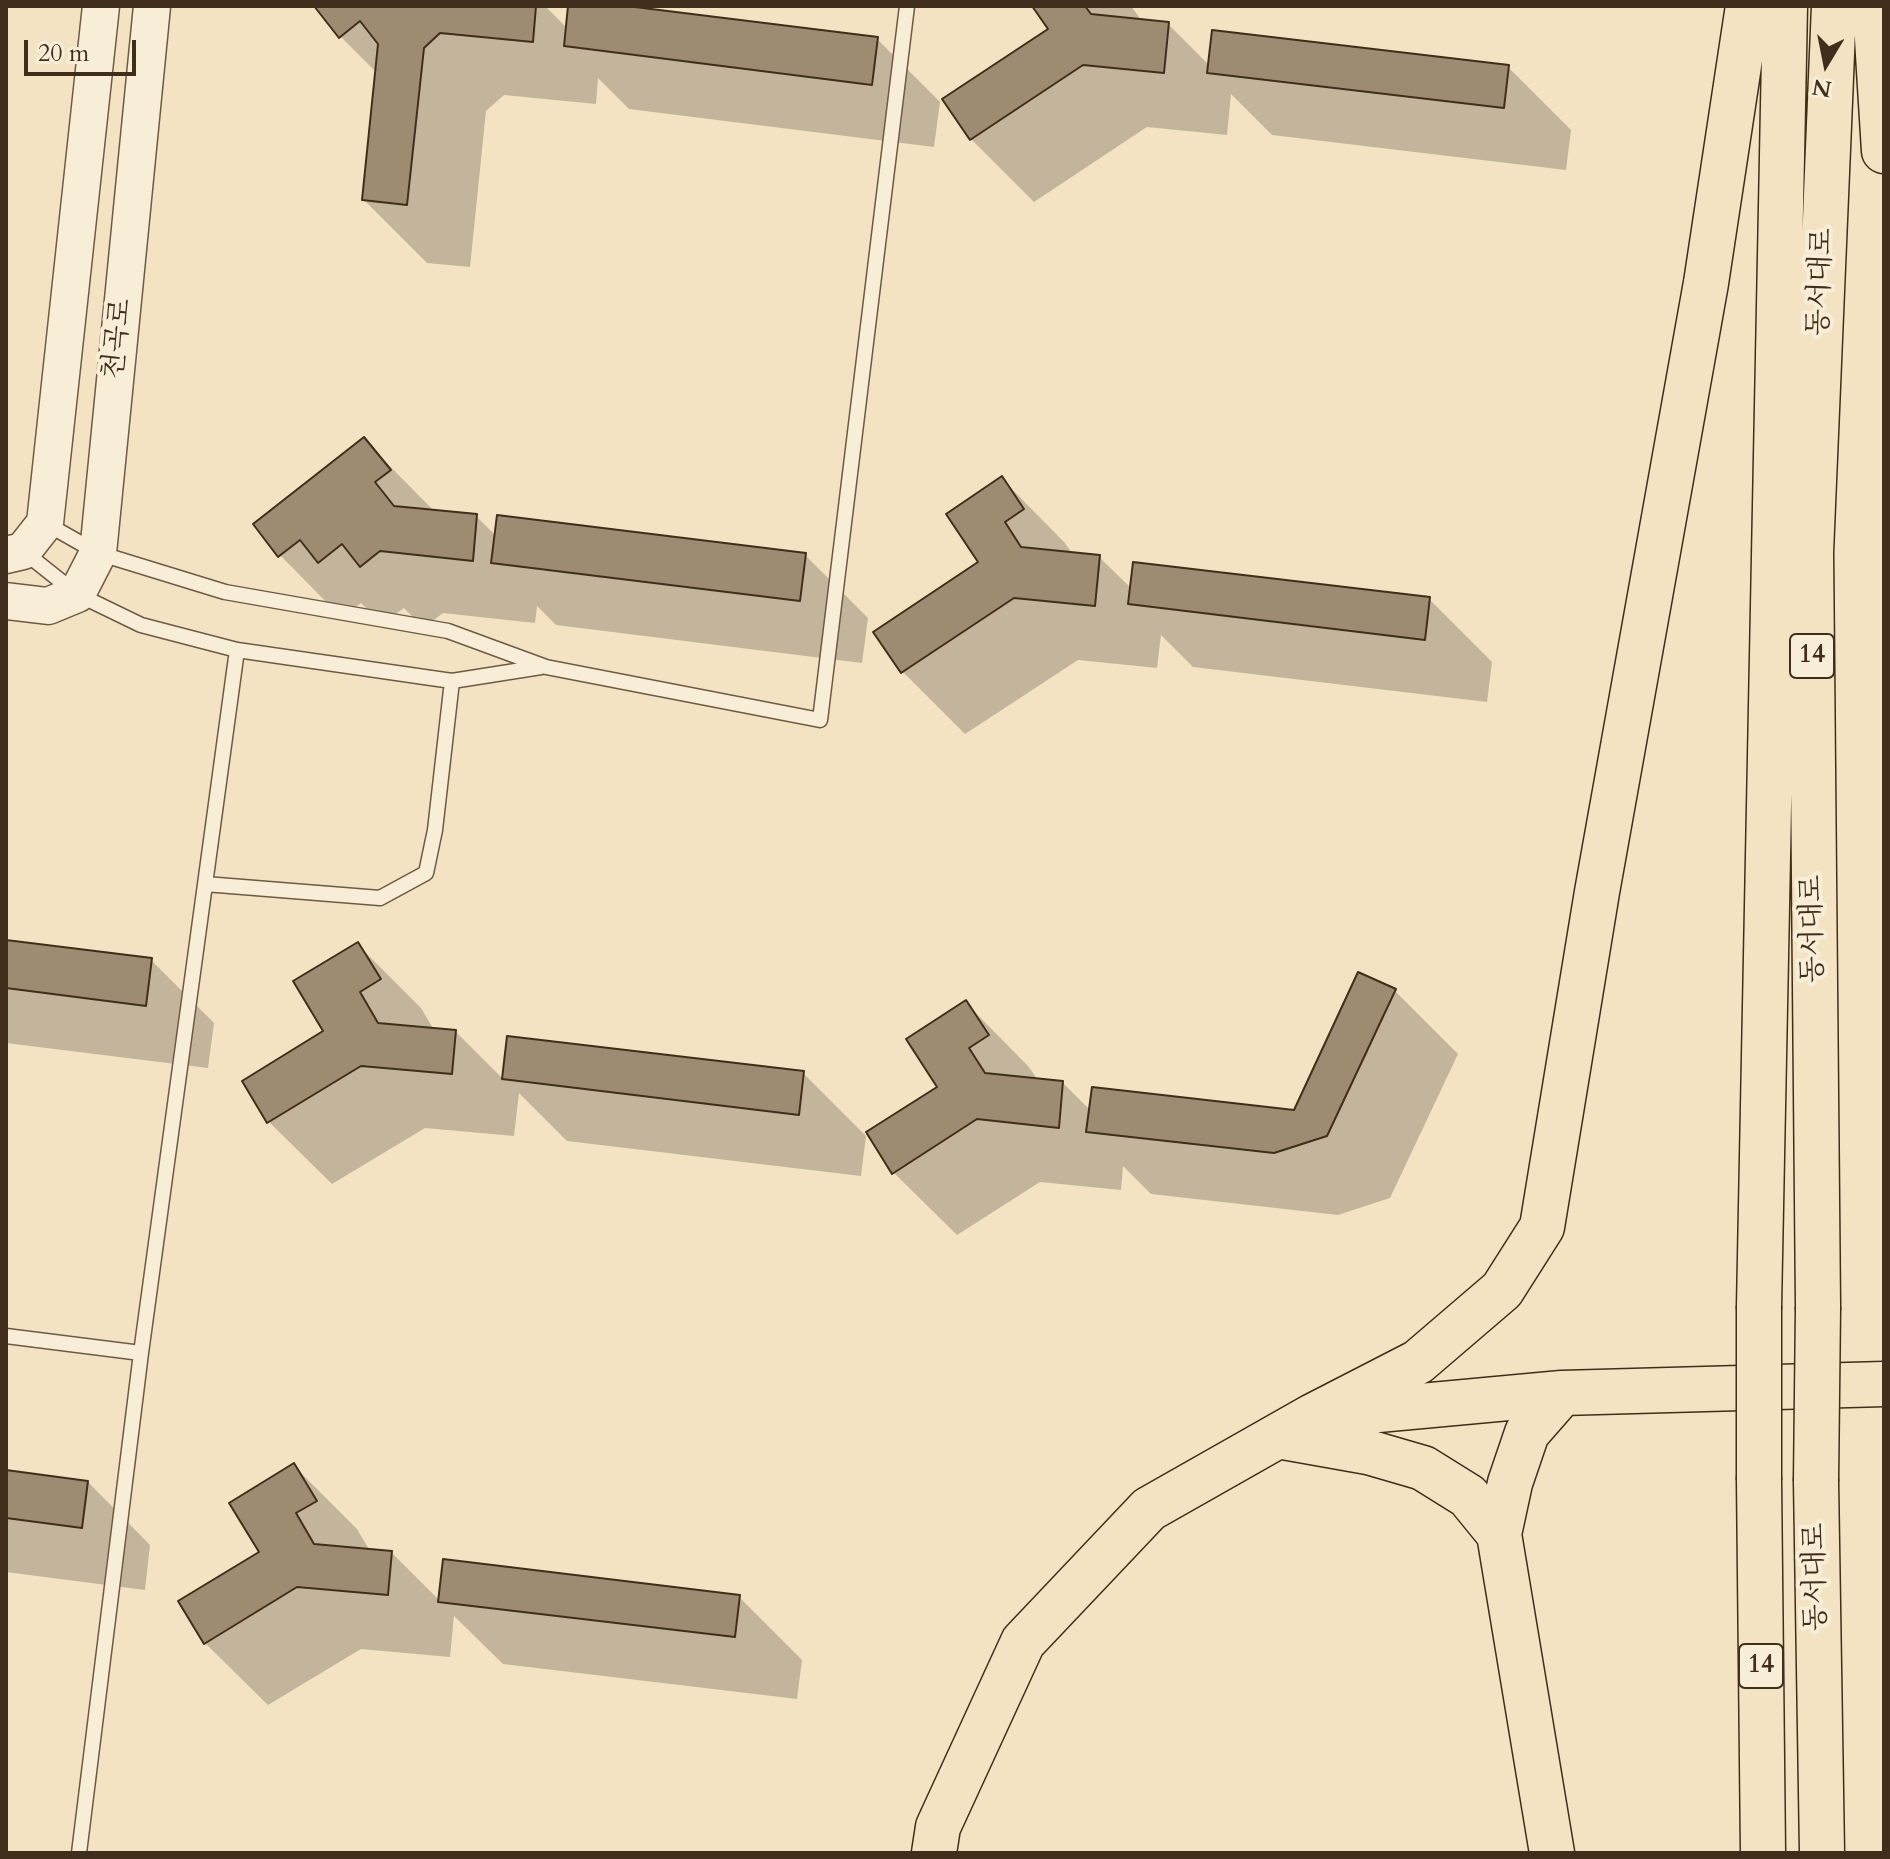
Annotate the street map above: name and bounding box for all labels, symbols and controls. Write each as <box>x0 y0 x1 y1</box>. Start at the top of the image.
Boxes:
scale bar <box>28 24 140 74</box>
north arrow <box>1786 24 1866 104</box>
text: 20 m <box>38 37 89 70</box>
text: N <box>1810 71 1834 104</box>
street label: 동서대로 <box>1803 227 1841 337</box>
street label: 천곡로 <box>98 297 140 381</box>
road number: 14 <box>1790 634 1834 678</box>
street label: 동서대로 <box>1796 875 1832 983</box>
street label: 동서대로 <box>1799 1523 1835 1631</box>
road number: 14 <box>1739 1644 1783 1688</box>

